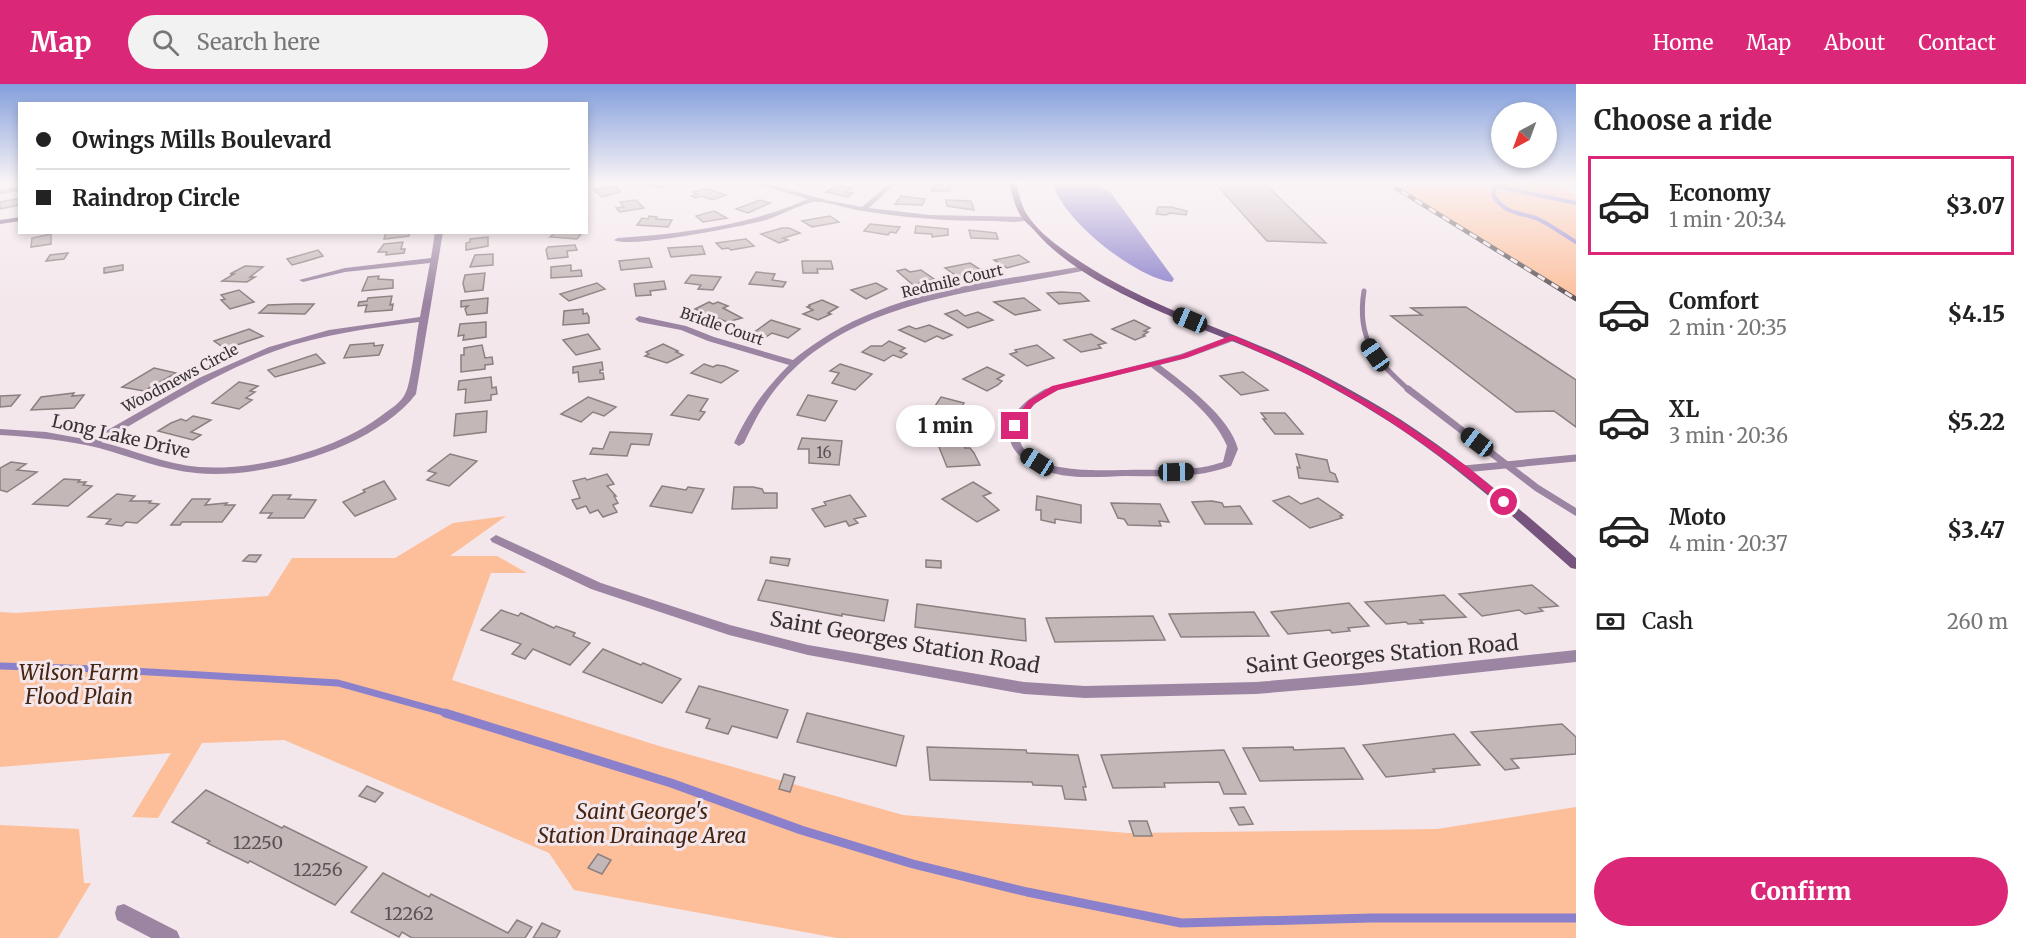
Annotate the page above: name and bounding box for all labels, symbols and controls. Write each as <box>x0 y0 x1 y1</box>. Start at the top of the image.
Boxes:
search box <box>128 15 548 69</box>
text: Map <box>30 24 92 60</box>
icon: search <box>149 26 182 59</box>
text: Search here <box>197 28 320 56</box>
text: Home <box>1653 29 1713 56</box>
text: Map <box>1746 29 1791 56</box>
text: About <box>1824 29 1885 56</box>
text: Contact <box>1918 29 1996 56</box>
north arrow <box>1491 102 1557 168</box>
map controls <box>1491 102 1557 168</box>
text: Choose a ride <box>1594 103 1772 137</box>
text: Owings Mills Boulevard <box>72 126 331 154</box>
icon: car <box>1597 179 1651 233</box>
text: Economy <box>1669 179 1770 207</box>
text: Raindrop Circle <box>72 184 240 212</box>
text: $3.07 <box>1946 192 2005 220</box>
text: 1 min · 20:34 <box>1669 207 1786 232</box>
street label: Redmile Court <box>899 260 1005 302</box>
icon: car <box>1597 287 1651 341</box>
text: Comfort <box>1669 287 1759 315</box>
text: $4.15 <box>1947 300 2005 328</box>
street label: Bridle Court <box>678 303 766 349</box>
car <box>1170 305 1210 335</box>
text: 2 min · 20:35 <box>1669 315 1787 340</box>
car <box>1357 335 1393 375</box>
street label: Woodmews Circle <box>118 339 242 417</box>
icon: car <box>1597 395 1651 449</box>
text: XL <box>1669 395 1699 423</box>
callout: 1 min <box>895 405 994 447</box>
text: $5.22 <box>1947 408 2005 436</box>
street label: Long Lake Drive <box>49 409 193 463</box>
route end <box>1001 412 1028 439</box>
text: 1 min <box>918 413 973 438</box>
text: 3 min · 20:36 <box>1669 423 1788 448</box>
car <box>1457 424 1497 460</box>
house number: 16 <box>816 443 832 462</box>
car <box>1017 445 1057 479</box>
car <box>1158 463 1194 481</box>
route start <box>1490 488 1517 515</box>
icon: car <box>1597 503 1651 557</box>
text: Moto <box>1669 503 1726 531</box>
text: $3.47 <box>1947 516 2005 544</box>
text: 4 min · 20:37 <box>1669 531 1788 556</box>
street label: Saint Georges Station Road <box>768 605 1042 679</box>
icon: cash <box>1594 605 1627 638</box>
text: Cash <box>1642 607 1693 635</box>
text: 260 m <box>1947 609 2008 634</box>
street label: Saint Georges Station Road <box>1244 629 1520 679</box>
park label: Wilson Farm Flood Plain <box>19 659 139 710</box>
park label: Saint George's Station Drainage Area <box>537 798 747 849</box>
house number: 12250 <box>233 831 283 854</box>
button: Confirm <box>1594 857 2008 926</box>
house number: 12256 <box>293 858 343 881</box>
house number: 12262 <box>384 902 434 925</box>

